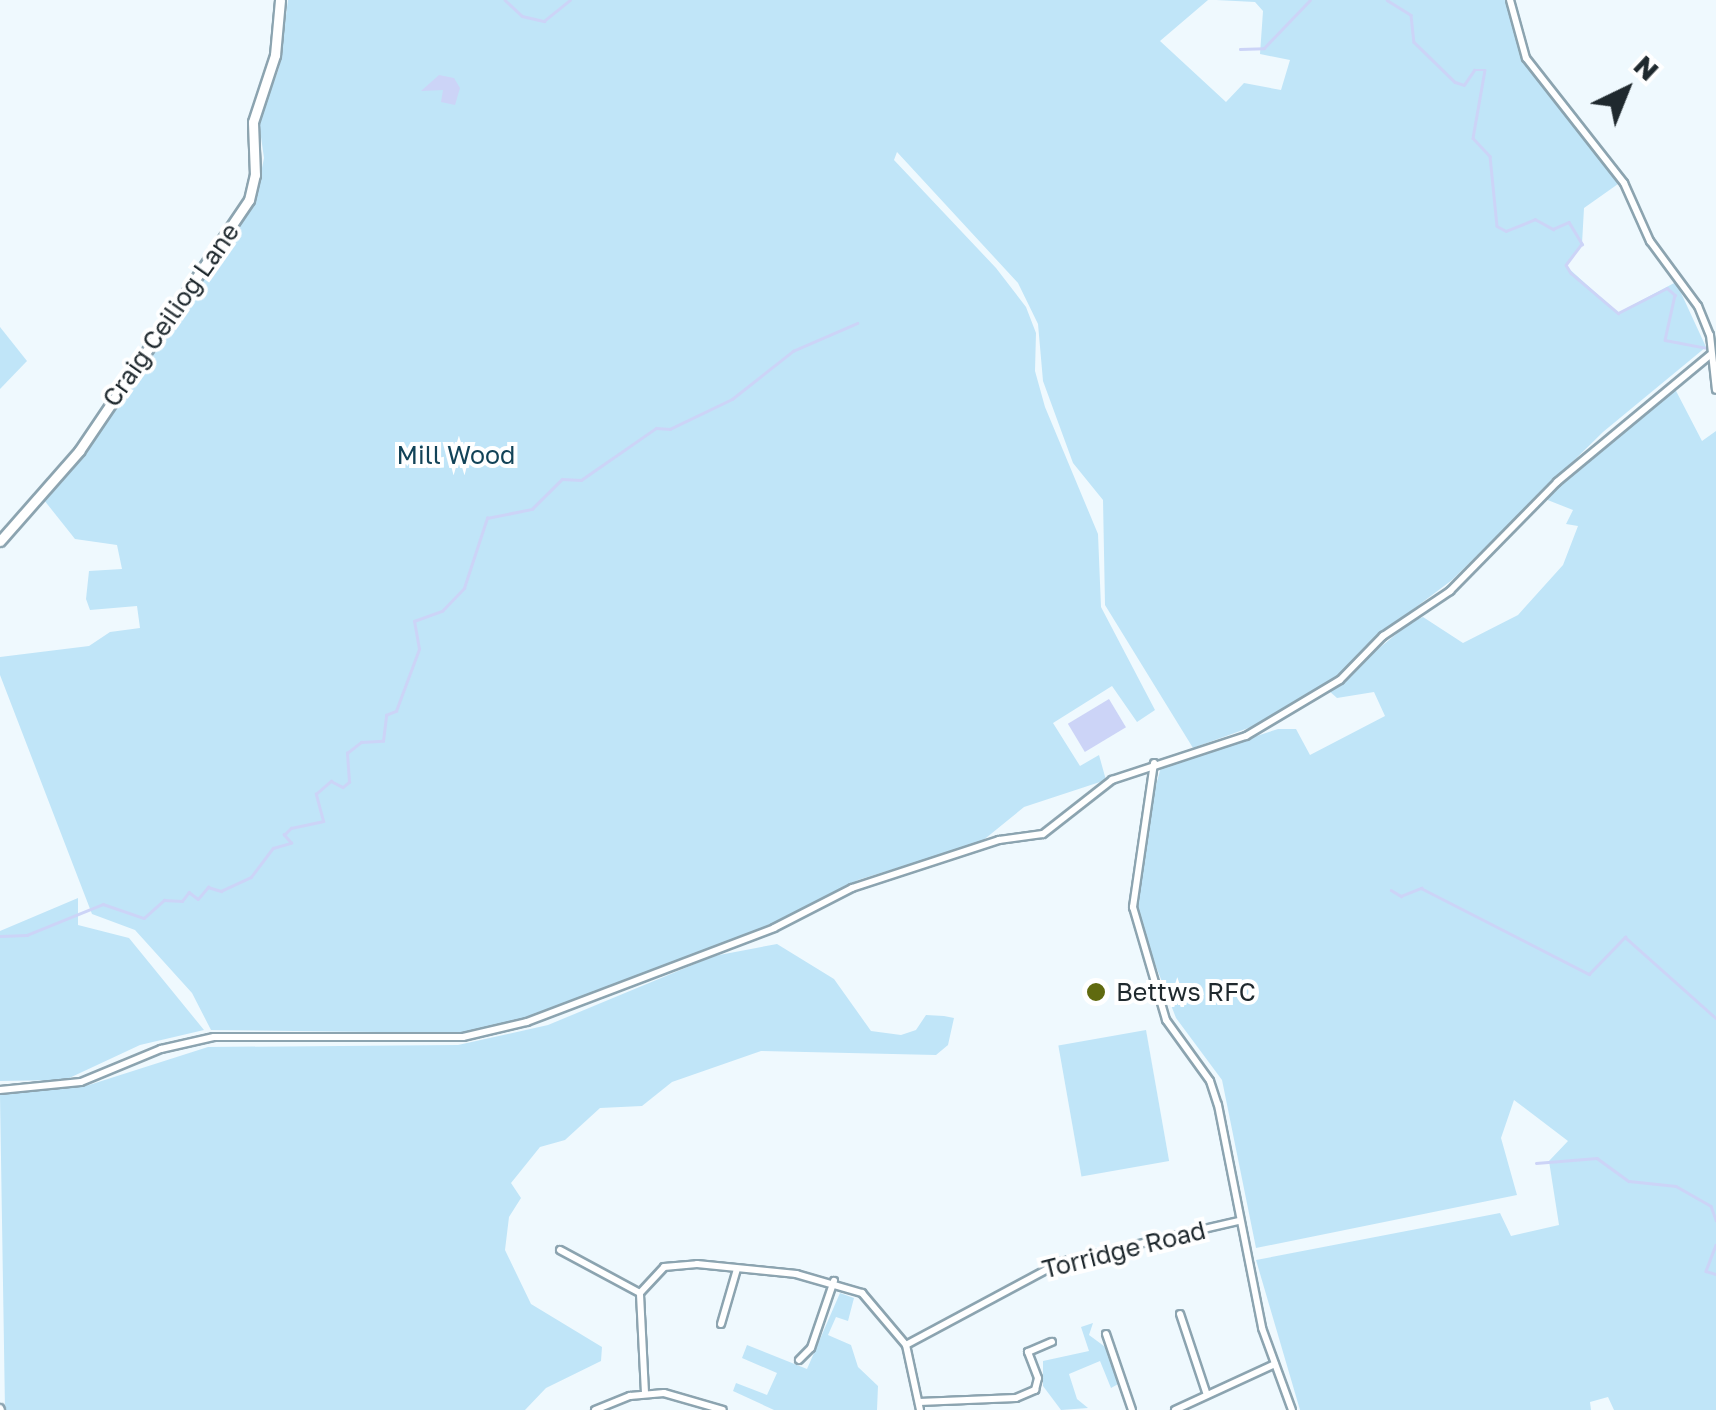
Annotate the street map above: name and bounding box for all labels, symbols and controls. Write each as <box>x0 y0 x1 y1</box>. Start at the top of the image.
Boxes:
north arrow <box>1576 40 1676 140</box>
text: N <box>1628 48 1666 87</box>
street label: Craig Ceiliog Lane <box>96 218 246 412</box>
park label: Mill Wood <box>397 440 515 470</box>
place label: Bettws RFC <box>1116 977 1256 1007</box>
marker: Bettws RFC <box>1085 981 1107 1003</box>
street label: Torridge Road <box>1039 1215 1209 1285</box>

